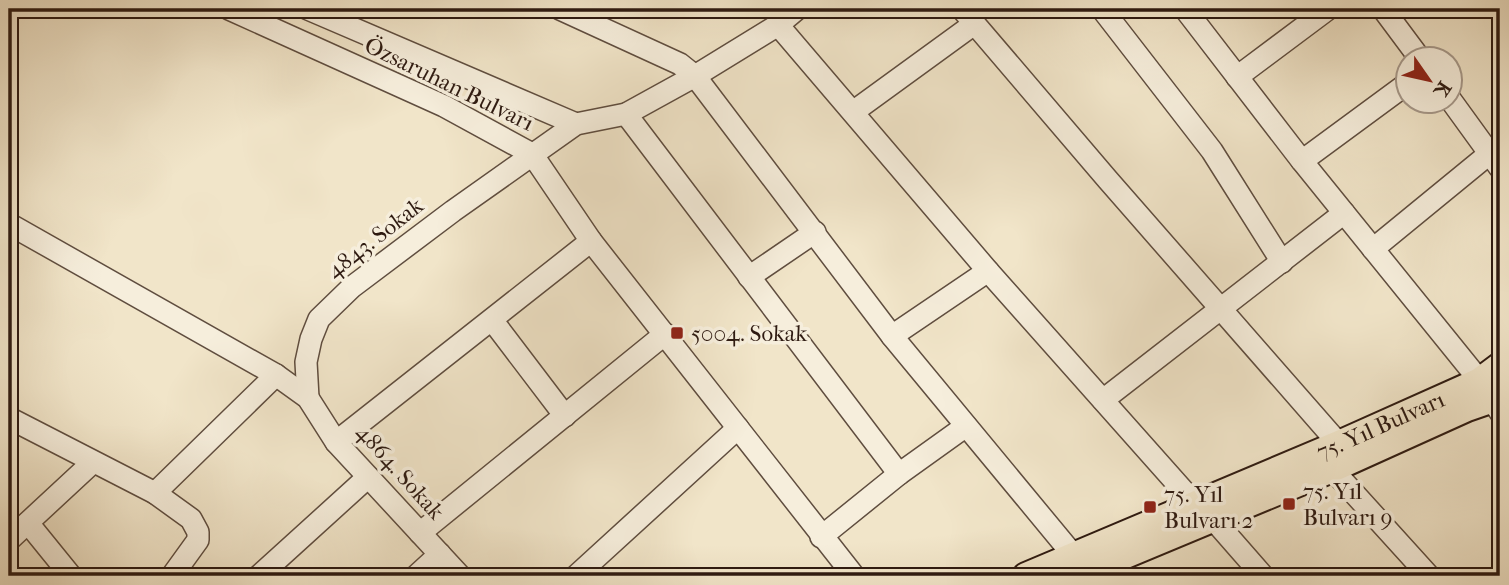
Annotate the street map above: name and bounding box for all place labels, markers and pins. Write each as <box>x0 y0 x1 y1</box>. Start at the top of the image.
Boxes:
place label: 5004. Sokak <box>691 320 808 347</box>
marker: 5004. Sokak <box>669 325 685 341</box>
place label: 75. Yıl Bulvarı 9 <box>1303 478 1393 531</box>
place label: 75. Yıl Bulvarı 2 <box>1164 481 1253 534</box>
marker: 75. Yıl Bulvarı 9 <box>1281 496 1297 512</box>
marker: 75. Yıl Bulvarı 2 <box>1142 499 1158 515</box>

